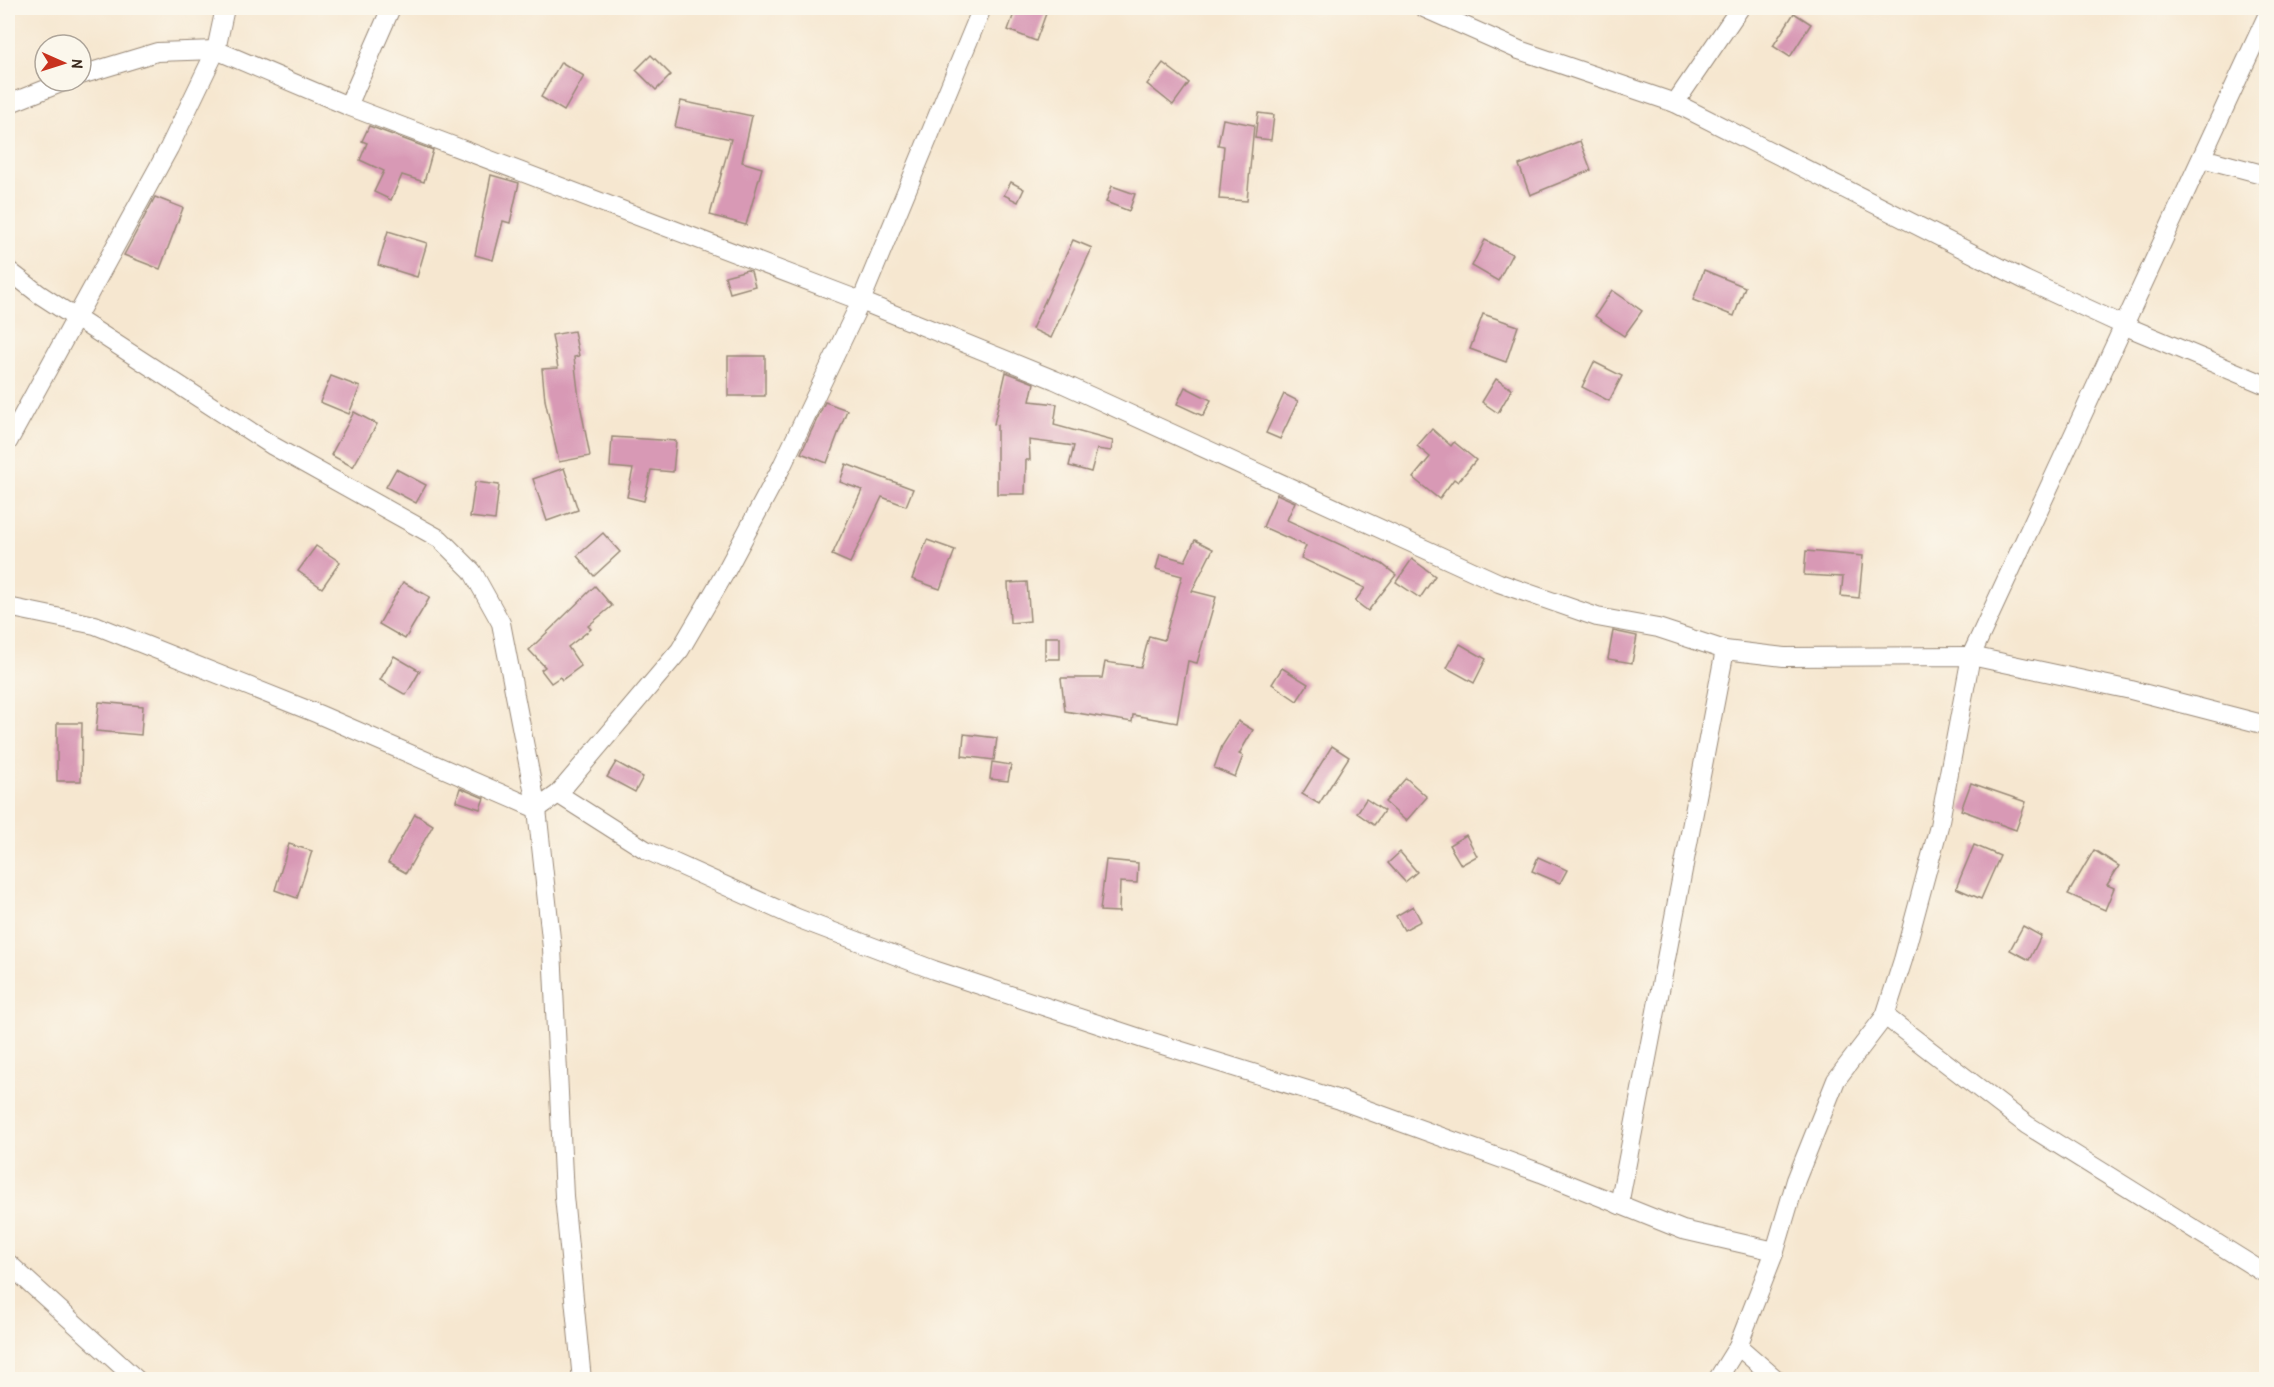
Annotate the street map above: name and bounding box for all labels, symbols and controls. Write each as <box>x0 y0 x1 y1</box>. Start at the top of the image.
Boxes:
north arrow <box>33 33 93 93</box>
text: N <box>67 59 89 69</box>

